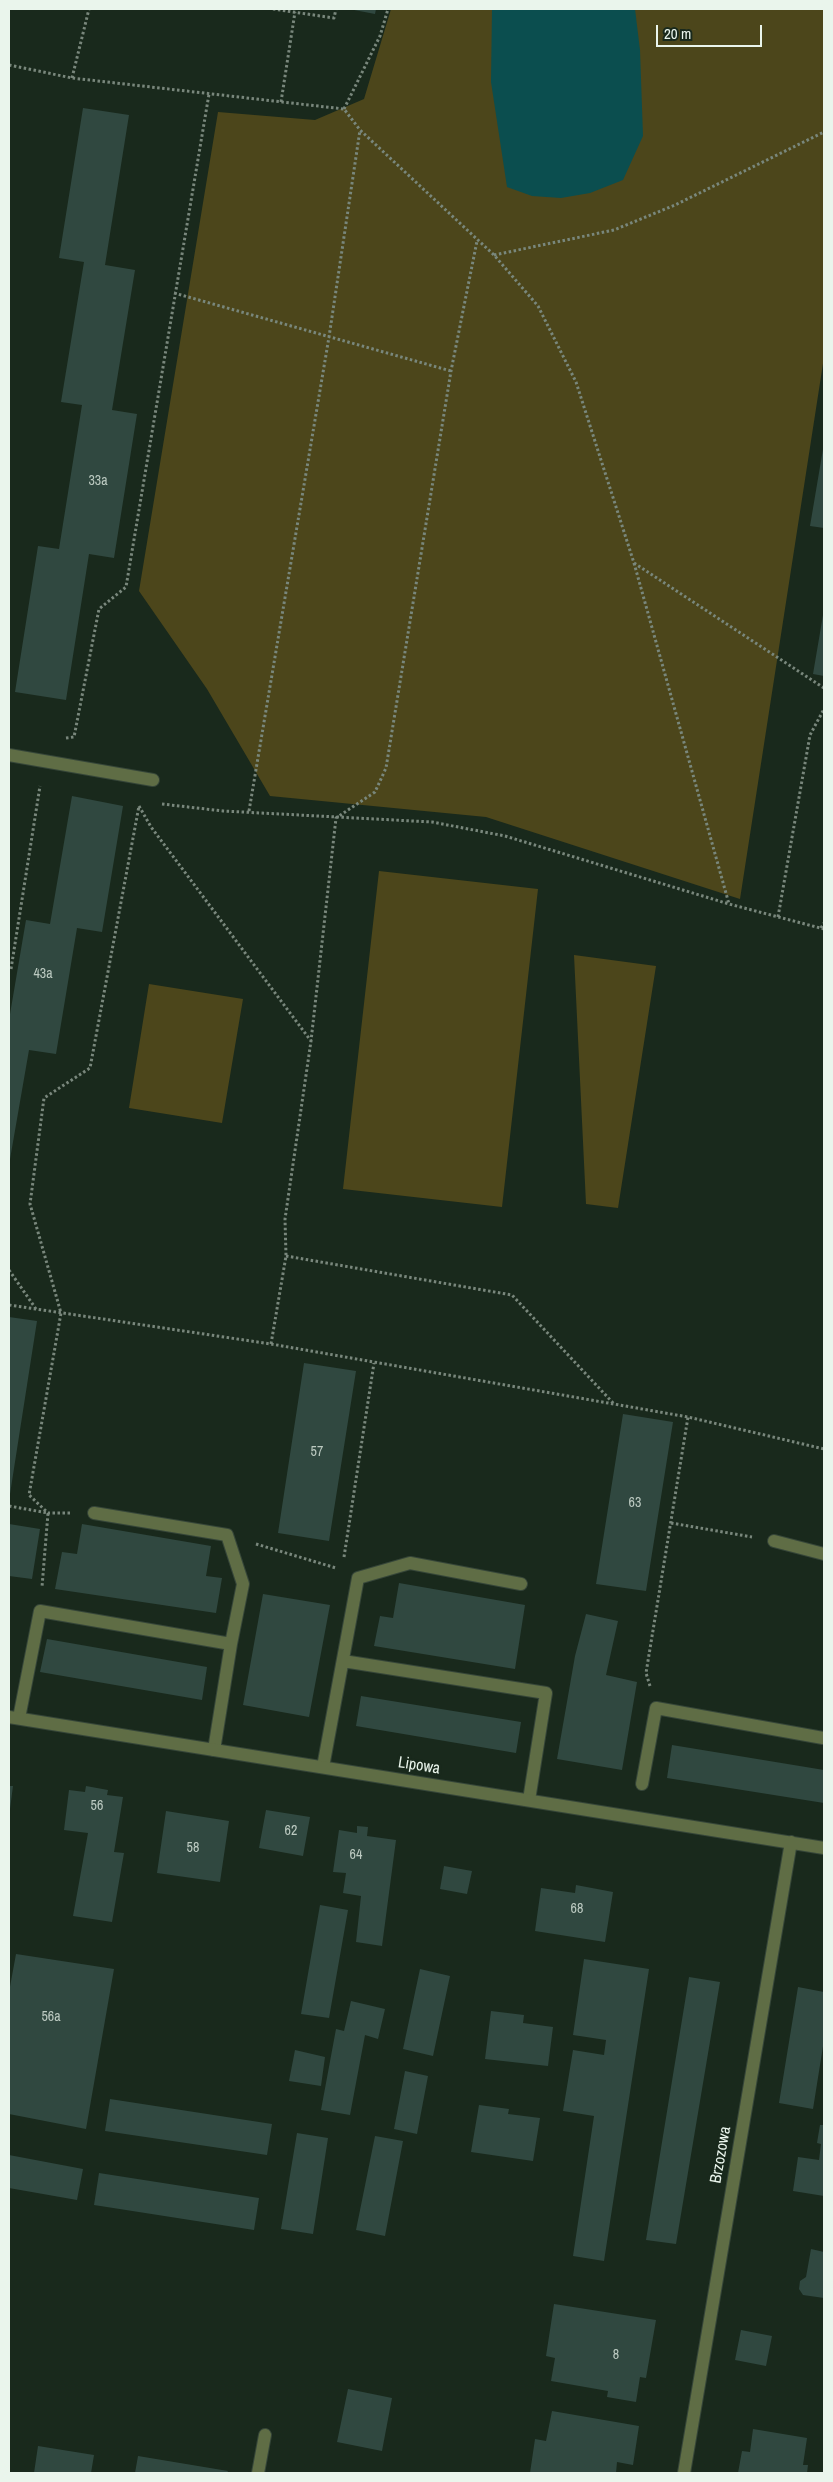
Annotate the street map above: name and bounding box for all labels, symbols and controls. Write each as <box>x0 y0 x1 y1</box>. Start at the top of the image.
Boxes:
scale bar <box>658 15 764 47</box>
text: 20 m <box>664 23 691 44</box>
house number: 33a <box>88 473 108 489</box>
house number: 43a <box>33 966 53 982</box>
house number: 57 <box>311 1444 323 1460</box>
house number: 63 <box>629 1495 641 1511</box>
street label: Lipowa <box>397 1753 441 1779</box>
house number: 56 <box>91 1798 103 1814</box>
house number: 62 <box>285 1823 297 1839</box>
house number: 58 <box>187 1840 199 1856</box>
house number: 64 <box>350 1847 362 1863</box>
house number: 68 <box>571 1901 583 1917</box>
house number: 56a <box>41 2009 61 2025</box>
street label: Brzozowa <box>707 2125 735 2185</box>
house number: 8 <box>613 2347 619 2363</box>

